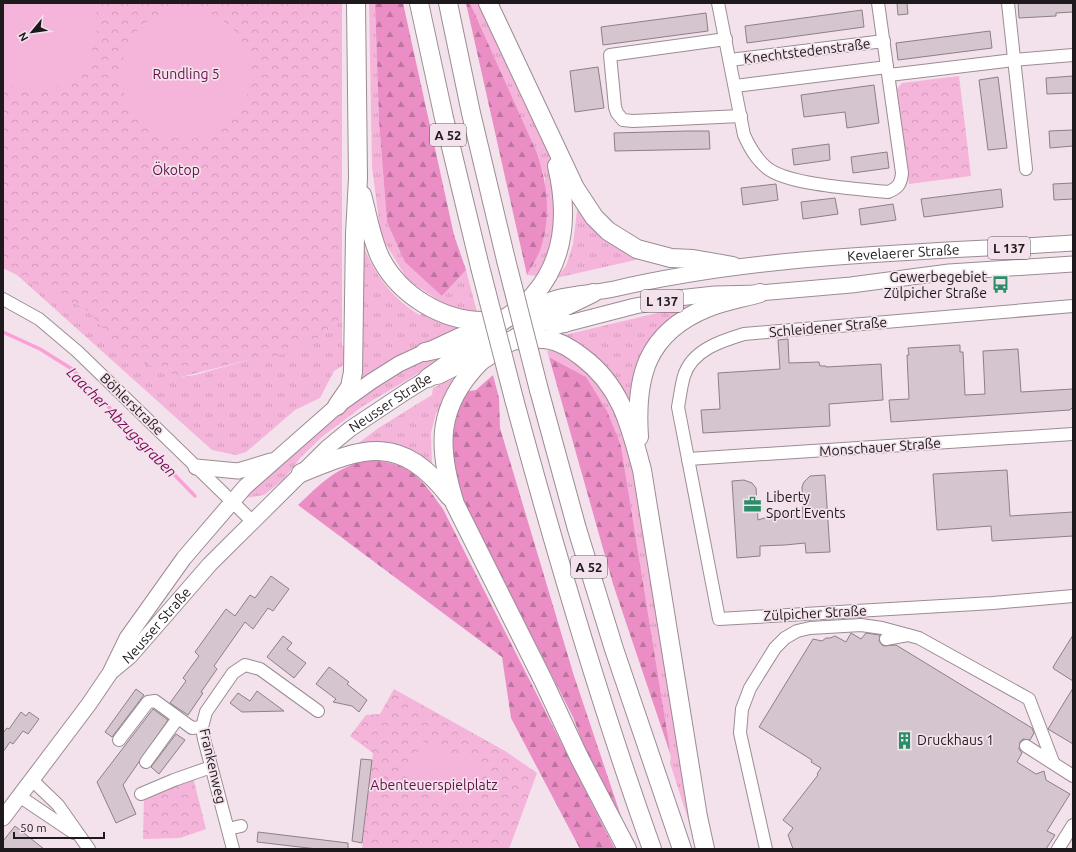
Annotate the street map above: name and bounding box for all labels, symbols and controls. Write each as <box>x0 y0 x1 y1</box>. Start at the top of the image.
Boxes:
north arrow <box>12 12 52 52</box>
text: N <box>16 30 30 43</box>
street label: Knechtstedenstraße <box>743 35 871 67</box>
park label: Rundling 5 <box>152 66 220 82</box>
road number: A 52 <box>430 124 466 146</box>
park label: Ökotop <box>152 161 200 178</box>
road number: L 137 <box>988 237 1030 259</box>
street label: Kevelaerer Straße <box>847 241 960 264</box>
place label: Gewerbegebiet Zülpicher Straße <box>884 269 987 301</box>
bus stop icon: Gewerbegebiet Zülpicher Straße <box>990 275 1010 295</box>
road number: L 137 <box>641 290 683 312</box>
street label: Schleidener Straße <box>768 314 888 340</box>
water label: Laacher Abzugsgraben <box>64 364 180 480</box>
street label: Böhlerstraße <box>97 370 167 438</box>
street label: Neusser Straße <box>346 370 435 436</box>
street label: Monschauer Straße <box>819 435 941 459</box>
place label: Liberty Sport Events <box>766 489 846 521</box>
office icon: Liberty Sport Events <box>743 495 763 515</box>
road number: A 52 <box>571 556 607 578</box>
street label: Neusser Straße <box>119 584 194 667</box>
street label: Zülpicher Straße <box>763 602 867 624</box>
street label: Frankenweg <box>197 727 229 805</box>
building icon: Druckhaus 1 <box>894 730 914 750</box>
place label: Druckhaus 1 <box>917 732 994 748</box>
park label: Abenteuerspielplatz <box>370 777 498 793</box>
scale bar <box>14 814 104 840</box>
text: 50 m <box>20 821 47 834</box>

